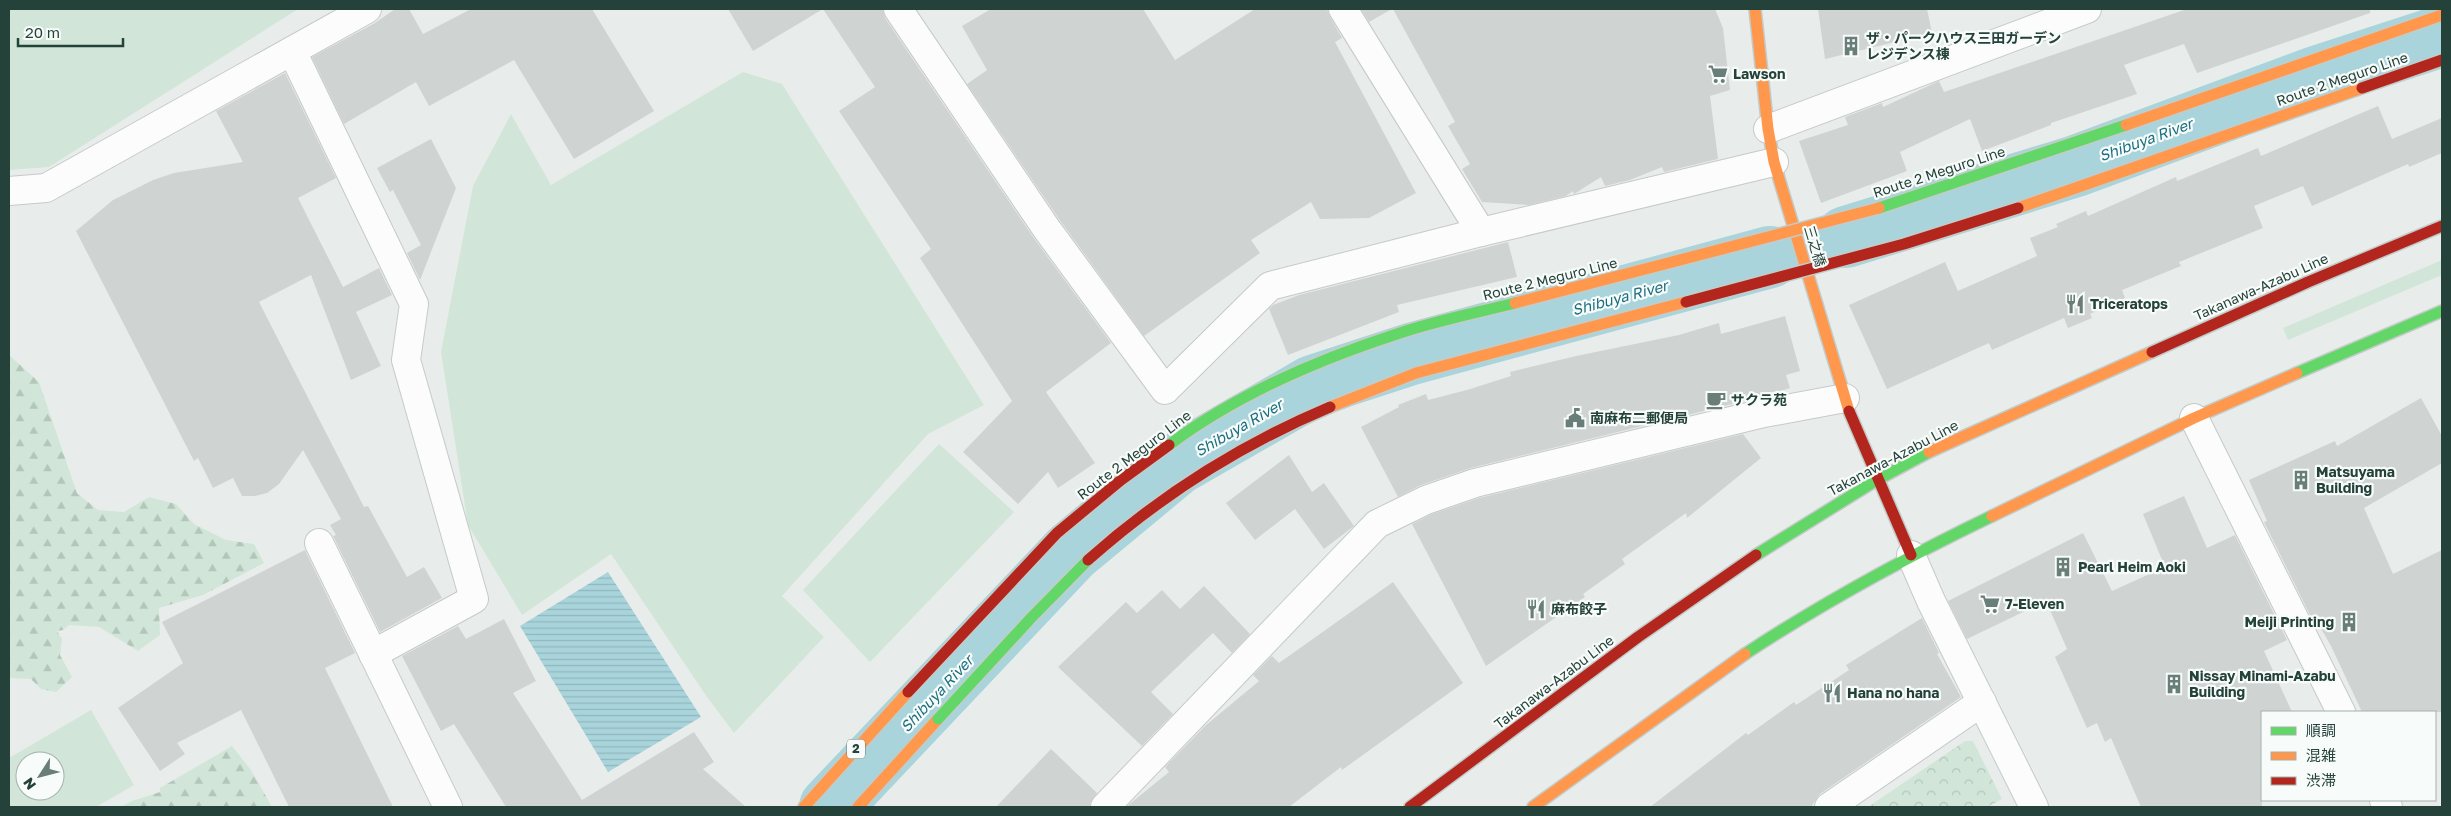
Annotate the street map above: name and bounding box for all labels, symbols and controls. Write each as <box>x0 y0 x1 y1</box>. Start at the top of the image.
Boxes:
scale bar <box>18 15 122 47</box>
text: 20 m <box>25 23 60 41</box>
place label: ザ・パークハウス三田ガーデン レジデンス棟 <box>1866 29 2061 62</box>
building icon: ザ・パークハウス三田ガーデン レジデンス棟 <box>1840 35 1862 57</box>
street label: Route 2 Meguro Line <box>2274 48 2410 109</box>
supermarket icon: Lawson <box>1707 63 1729 85</box>
place label: Lawson <box>1733 65 1785 82</box>
water label: Shibuya River <box>2096 113 2197 165</box>
street label: Route 2 Meguro Line <box>1871 142 2007 201</box>
street label: 三之橋 <box>1801 223 1830 268</box>
street label: Takanawa-Azabu Line <box>2191 249 2331 324</box>
street label: Route 2 Meguro Line <box>1481 254 1619 303</box>
water label: Shibuya River <box>1570 275 1672 319</box>
restaurant icon: Triceratops <box>2064 293 2086 315</box>
place label: Triceratops <box>2090 295 2168 312</box>
cafe icon: サクラ苑 <box>1705 389 1727 411</box>
place label: サクラ苑 <box>1731 391 1787 408</box>
water label: Shibuya River <box>1191 394 1288 460</box>
street label: Route 2 Meguro Line <box>1073 406 1194 503</box>
public building icon: 南麻布二郵便局 <box>1564 407 1586 429</box>
place label: 南麻布二郵便局 <box>1590 409 1688 426</box>
street label: Takanawa-Azabu Line <box>1825 416 1961 499</box>
place label: Matsuyama Building <box>2316 463 2395 496</box>
building icon: Matsuyama Building <box>2290 469 2312 491</box>
building icon: Pearl Heim Aoki <box>2052 556 2074 578</box>
place label: Pearl Heim Aoki <box>2078 558 2186 575</box>
supermarket icon: 7-Eleven <box>1979 593 2001 615</box>
place label: 7-Eleven <box>2005 595 2064 612</box>
restaurant icon: 麻布餃子 <box>1525 598 1547 620</box>
place label: 麻布餃子 <box>1551 600 1607 617</box>
building icon: Meiji Printing <box>2338 611 2360 633</box>
place label: Meiji Printing <box>2245 613 2334 630</box>
street label: Takanawa-Azabu Line <box>1491 631 1617 732</box>
water label: Shibuya River <box>896 650 979 736</box>
place label: Nissay Minami-Azabu Building <box>2189 667 2336 700</box>
building icon: Nissay Minami-Azabu Building <box>2163 673 2185 695</box>
restaurant icon: Hana no hana <box>1821 682 1843 704</box>
place label: Hana no hana <box>1847 684 1939 701</box>
legend <box>2261 711 2436 801</box>
text: 順調 <box>2306 721 2336 739</box>
road number: 2 <box>847 740 865 759</box>
text: 混雑 <box>2306 746 2336 764</box>
north arrow <box>15 751 65 801</box>
text: 渋滞 <box>2306 771 2336 789</box>
text: N <box>19 775 39 793</box>

